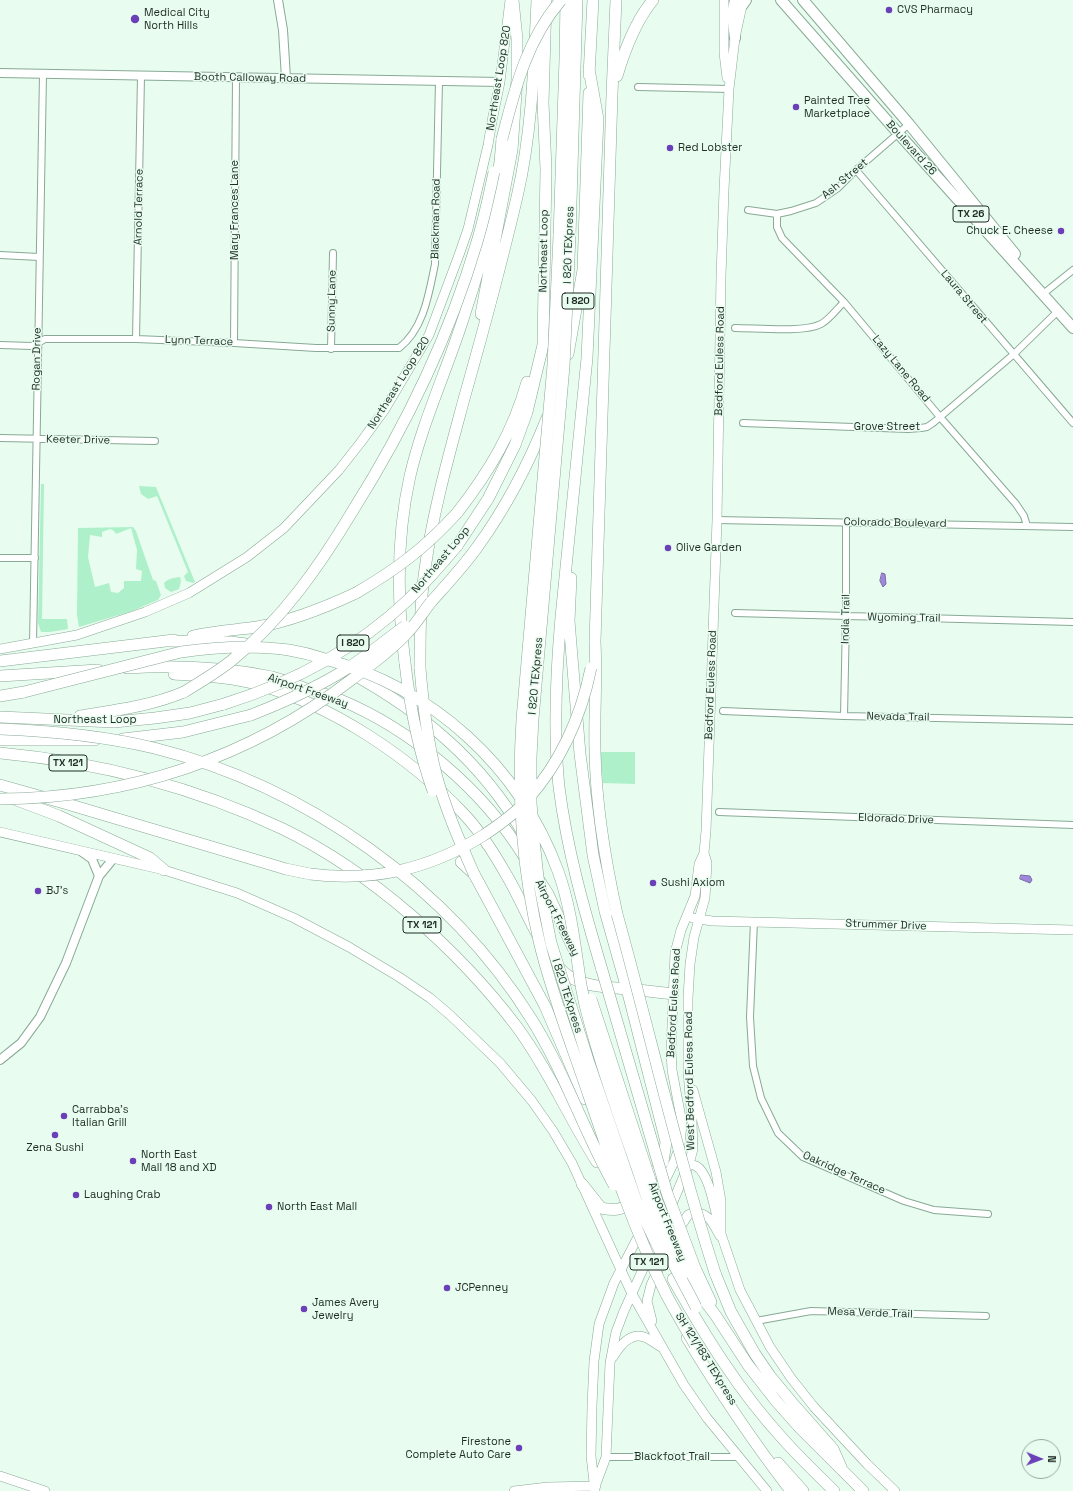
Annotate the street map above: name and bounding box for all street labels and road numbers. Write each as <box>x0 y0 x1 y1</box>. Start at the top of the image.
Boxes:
street label: Northeast Loop 820 <box>484 24 514 132</box>
street label: Booth Calloway Road <box>194 70 306 86</box>
street label: Boulevard 26 <box>883 118 939 178</box>
street label: Ash Street <box>819 156 871 202</box>
street label: Mary Frances Lane <box>228 160 242 260</box>
street label: Arnold Terrace <box>132 169 146 245</box>
street label: Blackman Road <box>429 178 443 260</box>
street label: I 820 TEXpress <box>561 206 577 284</box>
road number: TX 26 <box>953 206 989 222</box>
street label: Northeast Loop <box>537 209 551 293</box>
street label: Laura Street <box>938 268 990 326</box>
street label: Sunny Lane <box>325 270 339 332</box>
road number: I 820 <box>562 293 594 309</box>
street label: Bedford Euless Road <box>712 306 728 416</box>
street label: Rogan Drive <box>30 327 44 391</box>
street label: Lynn Terrace <box>165 333 233 349</box>
street label: Lazy Lane Road <box>869 333 933 405</box>
street label: Northeast Loop 820 <box>365 334 433 432</box>
street label: Grove Street <box>854 420 920 434</box>
street label: Keeter Drive <box>46 433 110 447</box>
street label: Colorado Boulevard <box>843 516 947 530</box>
street label: Northeast Loop <box>409 524 473 596</box>
street label: India Trail <box>839 594 853 644</box>
street label: Wyoming Trail <box>867 611 941 625</box>
street label: Bedford Euless Road <box>702 630 720 740</box>
road number: I 820 <box>337 635 369 651</box>
street label: I 820 TEXpress <box>526 637 546 715</box>
street label: Airport Freeway <box>266 671 350 711</box>
street label: Nevada Trail <box>866 710 930 724</box>
street label: Northeast Loop <box>53 713 137 727</box>
road number: TX 121 <box>49 755 87 771</box>
street label: Eldorado Drive <box>858 811 934 827</box>
street label: Airport Freeway <box>532 878 582 958</box>
road number: TX 121 <box>403 917 441 933</box>
street label: Strummer Drive <box>845 917 927 933</box>
street label: Bedford Euless Road <box>665 948 683 1058</box>
street label: I 820 TEXpress <box>549 957 585 1035</box>
street label: West Bedford Euless Road <box>682 1011 698 1151</box>
street label: Oakridge Terrace <box>801 1149 887 1197</box>
street label: Airport Freeway <box>645 1181 689 1263</box>
road number: TX 121 <box>630 1254 668 1270</box>
street label: Mesa Verde Trail <box>827 1305 913 1321</box>
street label: SH 121/183 TEXpress <box>672 1310 740 1408</box>
street label: Blackfoot Trail <box>634 1450 710 1464</box>

